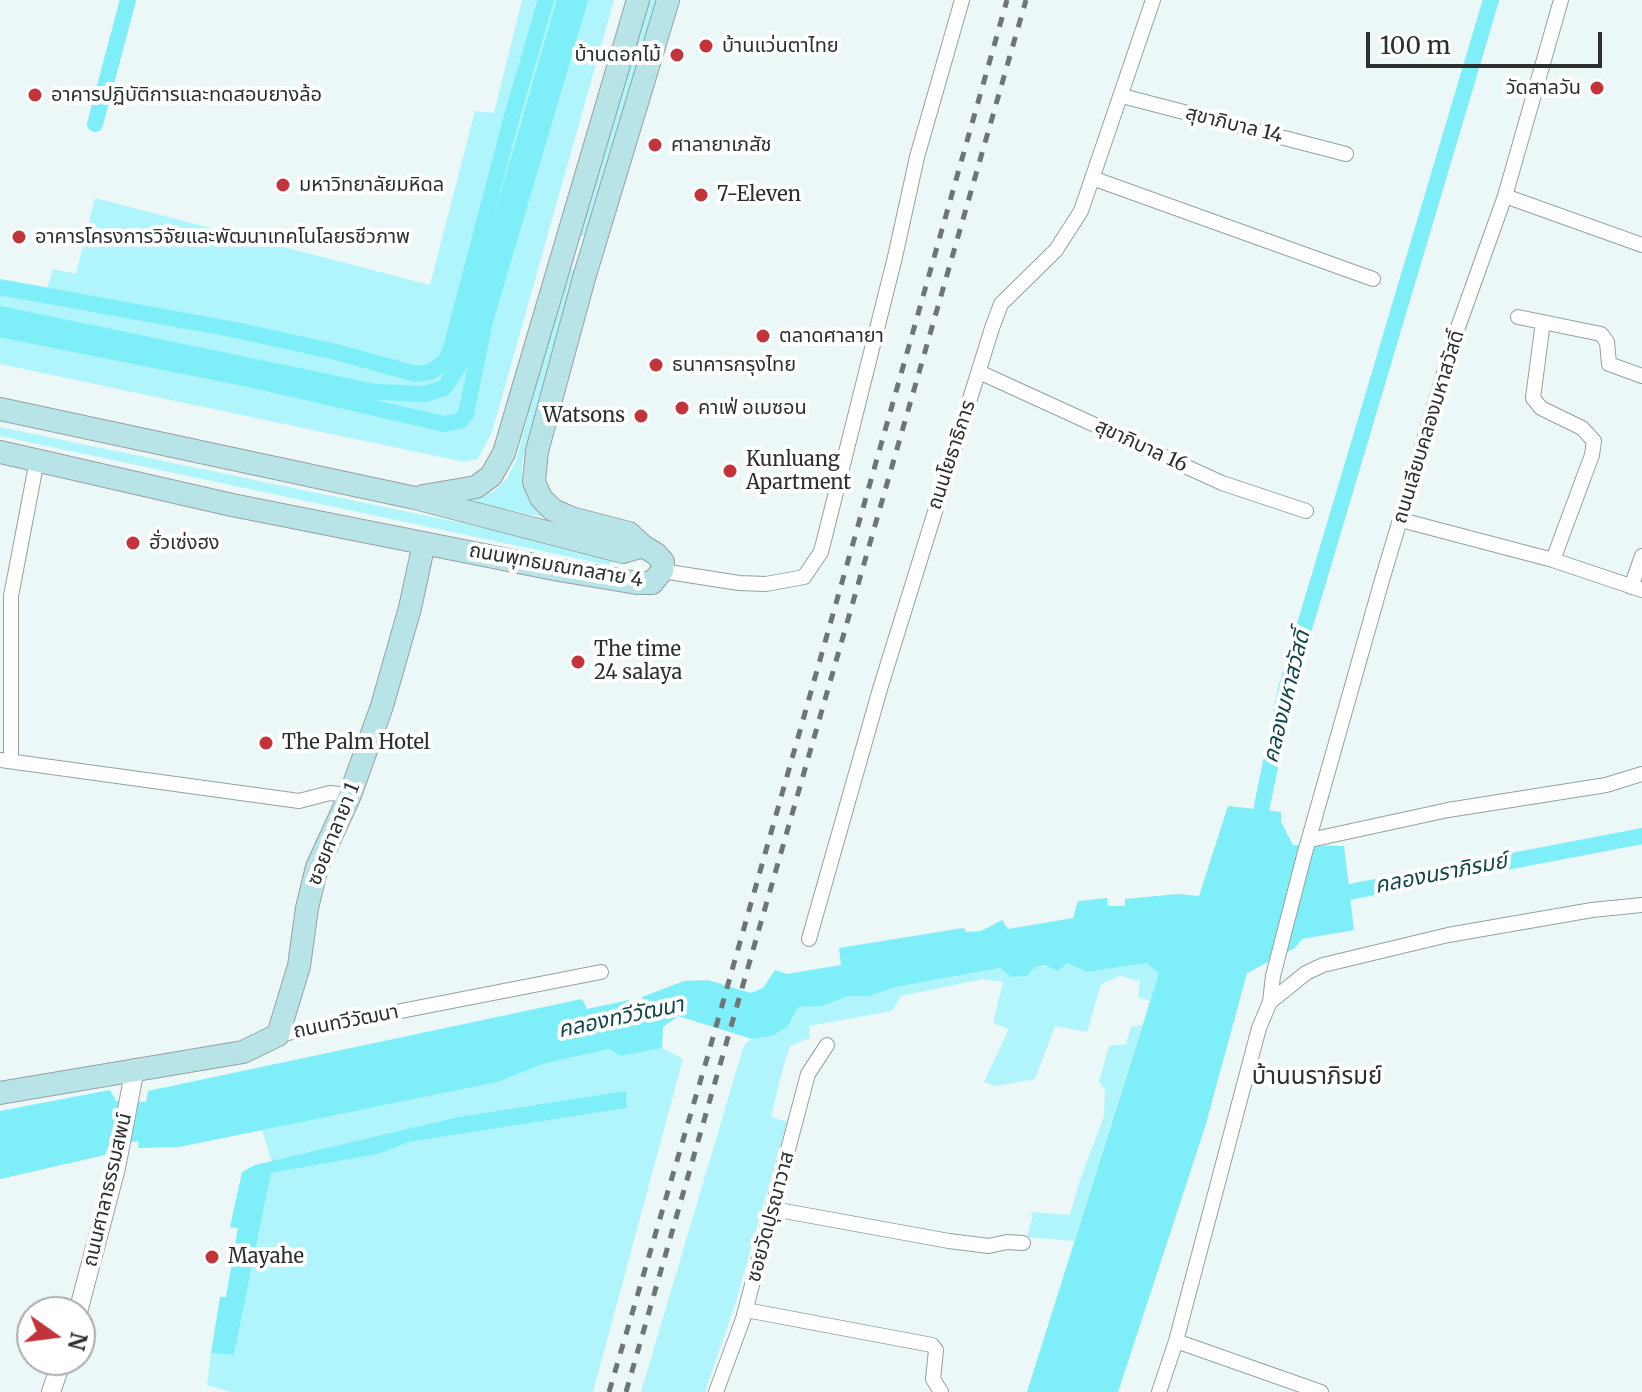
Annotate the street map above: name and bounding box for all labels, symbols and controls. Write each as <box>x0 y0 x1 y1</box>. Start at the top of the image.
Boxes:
scale bar <box>1370 16 1606 66</box>
text: 100 m <box>1380 30 1450 61</box>
place label: บ้านแว่นตาไทย <box>722 34 839 58</box>
marker: บ้านแว่นตาไทย <box>697 37 715 55</box>
place label: บ้านดอกไม้ <box>574 43 661 67</box>
marker: บ้านดอกไม้ <box>668 46 686 64</box>
place label: วัดสาลวัน <box>1506 76 1581 100</box>
marker: วัดสาลวัน <box>1588 79 1606 97</box>
place label: อาคารปฏิบัติการและทดสอบยางล้อ <box>51 83 322 107</box>
marker: อาคารปฏิบัติการและทดสอบยางล้อ <box>26 86 44 104</box>
street label: สุขาภิบาล 14 <box>1183 101 1285 149</box>
place label: ศาลายาเภสัช <box>671 133 772 157</box>
marker: ศาลายาเภสัช <box>646 136 664 154</box>
place label: มหาวิทยาลัยมหิดล <box>299 173 444 197</box>
marker: มหาวิทยาลัยมหิดล <box>274 176 292 194</box>
place label: 7-Eleven <box>717 183 801 207</box>
marker: 7-Eleven <box>692 186 710 204</box>
place label: อาคารโครงการวิจัยและพัฒนาเทคโนโลยรชีวภาพ <box>35 225 410 249</box>
marker: อาคารโครงการวิจัยและพัฒนาเทคโนโลยรชีวภาพ <box>10 228 28 246</box>
place label: ตลาดศาลายา <box>779 324 884 348</box>
marker: ตลาดศาลายา <box>754 327 772 345</box>
street label: ถนนเลียบคลองมหาสวัสดิ์ <box>1388 328 1470 526</box>
place label: ธนาคารกรุงไทย <box>672 353 796 377</box>
marker: ธนาคารกรุงไทย <box>647 356 665 374</box>
place label: คาเฟ่ อเมซอน <box>698 396 807 420</box>
street label: ถนนโยธาธิการ <box>923 397 981 513</box>
marker: คาเฟ่ อเมซอน <box>673 399 691 417</box>
place label: Watsons <box>543 404 625 428</box>
marker: Watsons <box>632 407 650 425</box>
street label: สุขาภิบาล 16 <box>1091 414 1191 478</box>
place label: Kunluang Apartment <box>746 448 851 495</box>
marker: Kunluang Apartment <box>721 462 739 480</box>
place label: ฮั่วเซ่งฮง <box>149 531 219 555</box>
marker: ฮั่วเซ่งฮง <box>124 534 142 552</box>
street label: ถนนพุทธมณฑลสาย 4 <box>467 539 645 593</box>
water label: คลองมหาสวัสดิ์ <box>1258 628 1316 766</box>
place label: The time 24 salaya <box>594 638 682 685</box>
marker: The time 24 salaya <box>569 653 587 671</box>
place label: The Palm Hotel <box>282 731 430 755</box>
marker: The Palm Hotel <box>257 734 275 752</box>
street label: ซอยศาลายา 1 <box>303 779 365 889</box>
water label: คลองนราภิรมย์ <box>1373 848 1509 900</box>
water label: คลองทวีวัฒนา <box>556 992 686 1044</box>
street label: ถนนทวีวัฒนา <box>291 1000 401 1044</box>
district label: บ้านนราภิรมย์ <box>1252 1063 1382 1091</box>
street label: ถนนศาลาธรรมสพน์ <box>79 1111 137 1269</box>
street label: ซอยวัดปุรณาวาส <box>742 1149 800 1285</box>
place label: Mayahe <box>228 1245 304 1269</box>
marker: Mayahe <box>203 1248 221 1266</box>
north arrow <box>16 1296 96 1376</box>
text: N <box>62 1329 93 1353</box>

